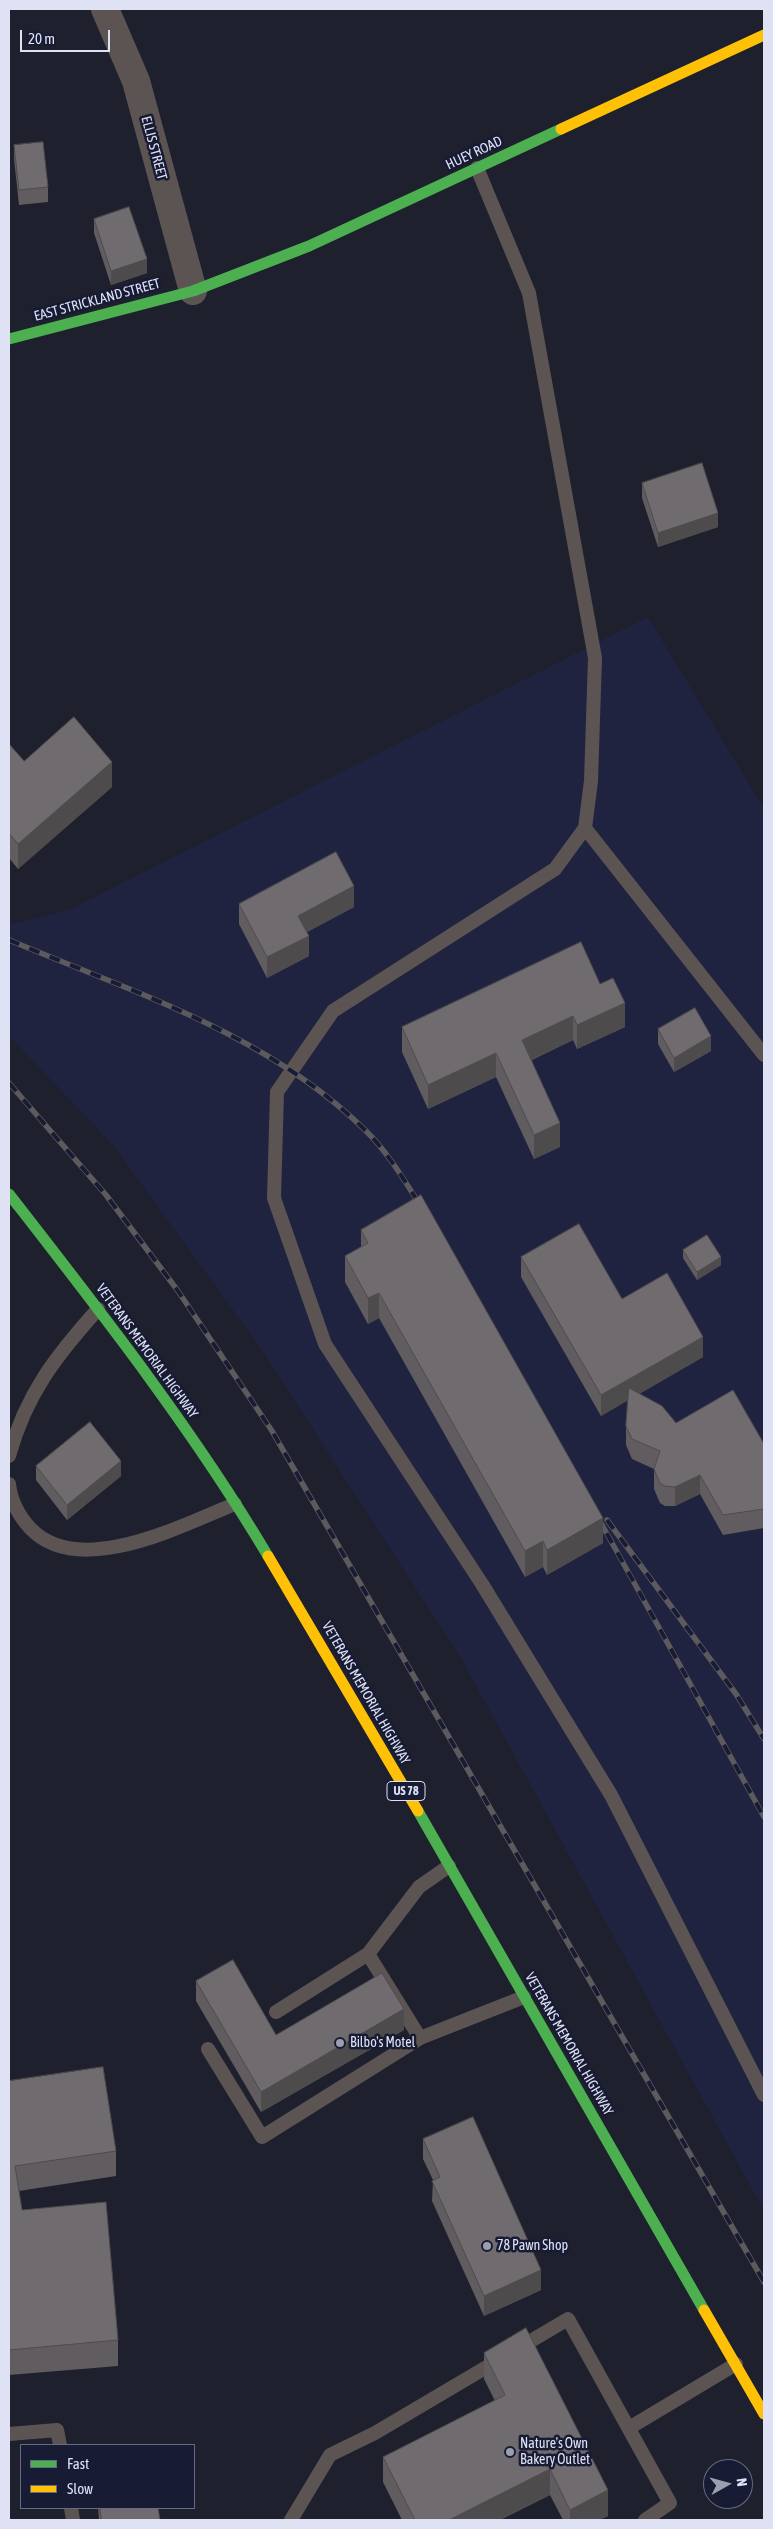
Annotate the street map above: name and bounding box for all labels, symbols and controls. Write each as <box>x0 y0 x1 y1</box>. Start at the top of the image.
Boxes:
scale bar <box>22 20 112 52</box>
text: 20 m <box>28 30 55 47</box>
street label: ELLIS STREET <box>137 114 171 182</box>
street label: HUEY ROAD <box>443 133 505 173</box>
street label: EAST STRICKLAND STREET <box>32 275 162 325</box>
street label: VETERANS MEMORIAL HIGHWAY <box>93 1281 201 1421</box>
street label: VETERANS MEMORIAL HIGHWAY <box>318 1619 414 1767</box>
road number: US 78 <box>387 1782 425 1800</box>
street label: VETERANS MEMORIAL HIGHWAY <box>521 1970 617 2118</box>
place label: Bilbo's Motel <box>350 2035 415 2051</box>
marker: Bilbo's Motel <box>334 2037 346 2049</box>
place label: 78 Pawn Shop <box>497 2238 568 2254</box>
marker: 78 Pawn Shop <box>481 2240 493 2252</box>
place label: Nature's Own Bakery Outlet <box>520 2436 590 2468</box>
legend <box>20 2444 195 2509</box>
marker: Nature's Own Bakery Outlet <box>504 2446 516 2458</box>
text: Fast <box>67 2455 89 2472</box>
north arrow <box>703 2459 753 2509</box>
text: N <box>733 2477 750 2487</box>
text: Slow <box>67 2480 93 2497</box>

